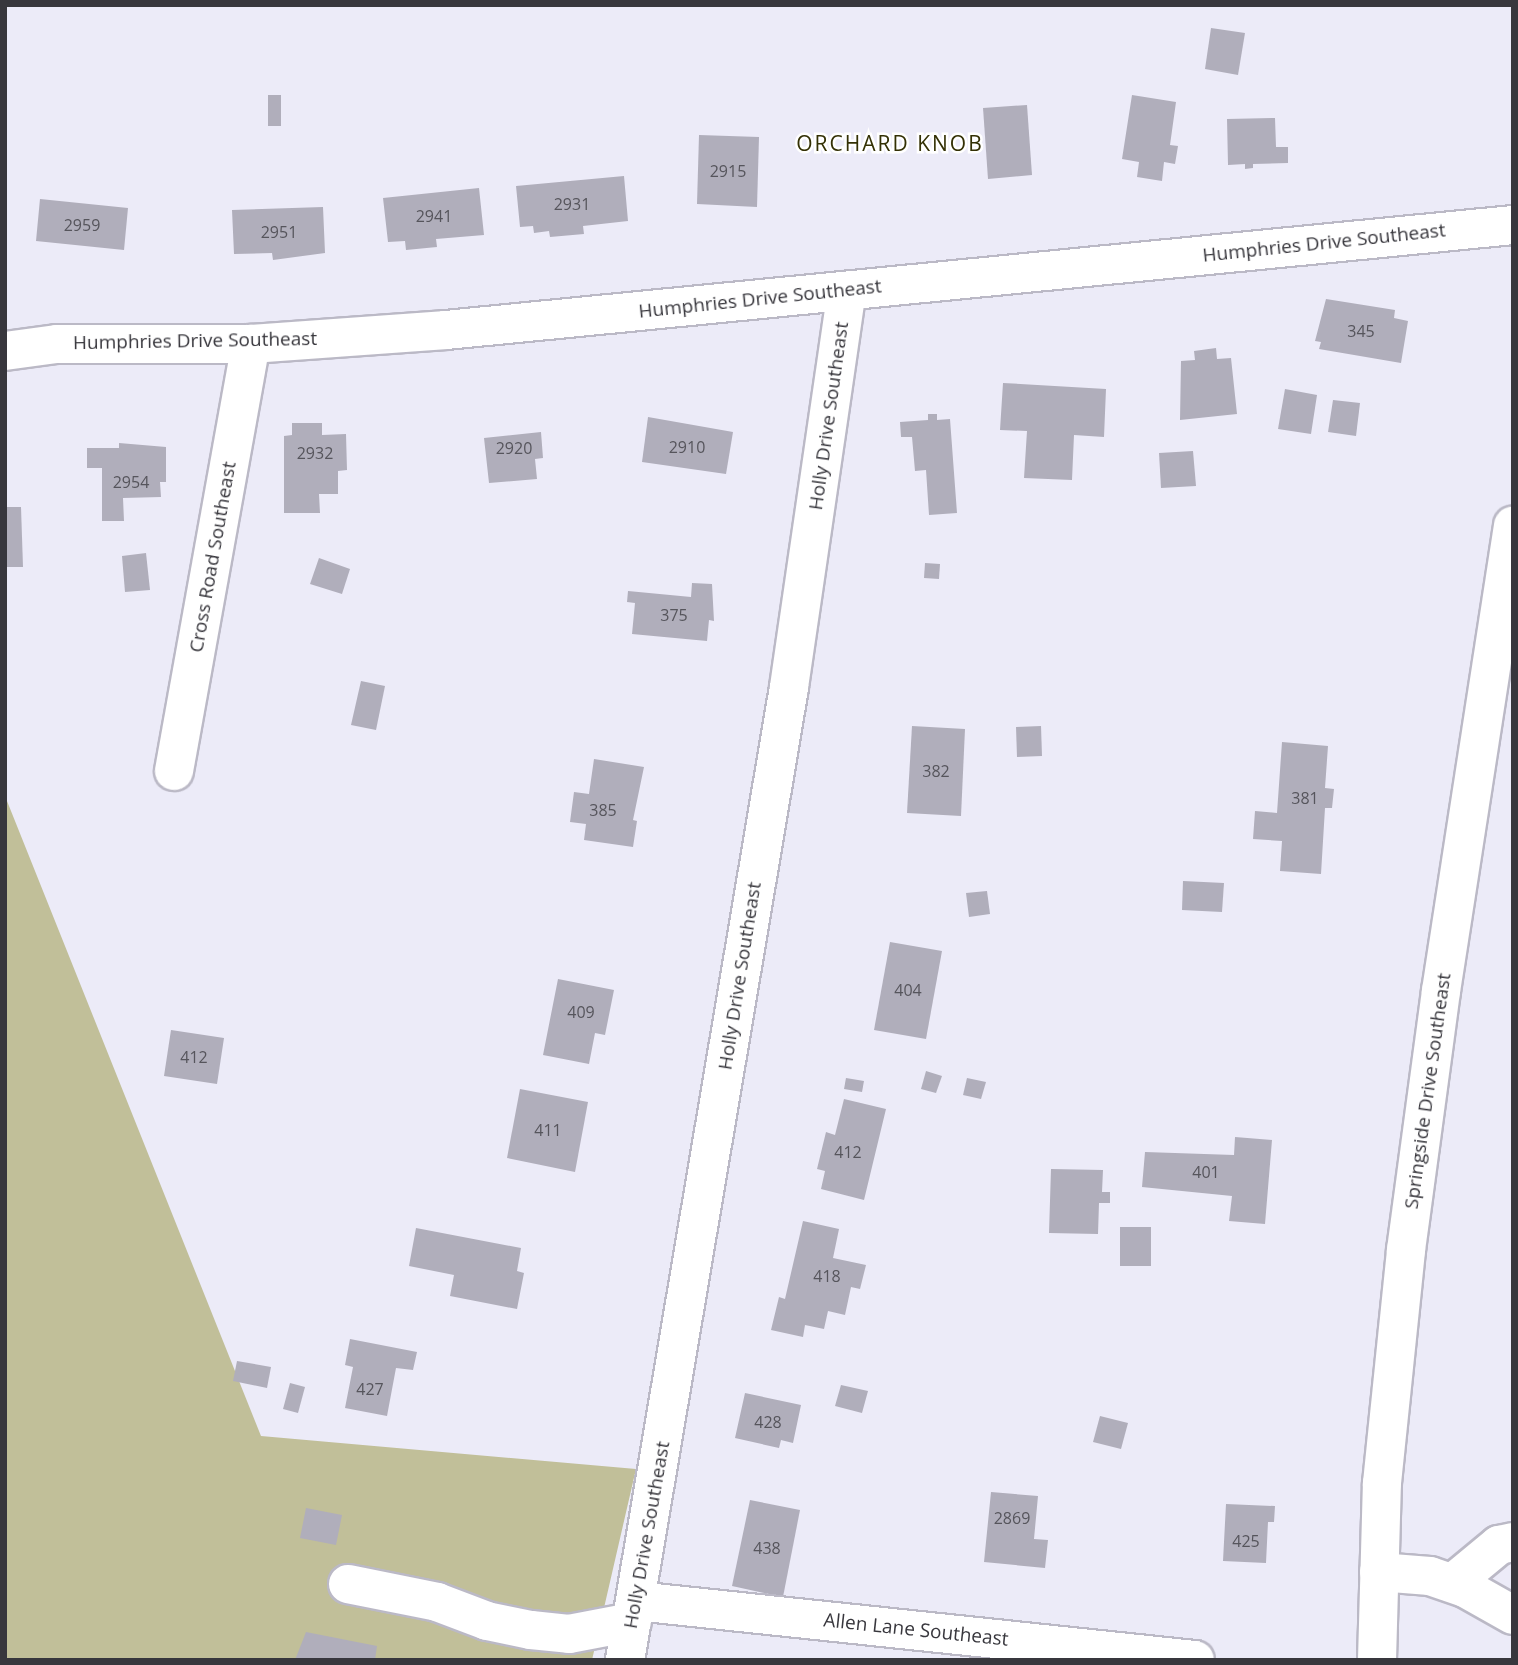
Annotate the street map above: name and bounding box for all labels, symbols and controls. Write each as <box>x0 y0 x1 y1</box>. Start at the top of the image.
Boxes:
district label: ORCHARD KNOB <box>798 130 982 156</box>
house number: 2915 <box>710 161 746 181</box>
house number: 2931 <box>554 194 590 214</box>
house number: 2941 <box>416 206 452 226</box>
house number: 2959 <box>64 215 100 235</box>
street label: Humphries Drive Southeast <box>1201 219 1447 267</box>
house number: 2951 <box>261 222 297 242</box>
street label: Humphries Drive Southeast <box>637 275 883 323</box>
street label: Holly Drive Southeast <box>804 320 854 512</box>
house number: 345 <box>1347 321 1375 341</box>
street label: Humphries Drive Southeast <box>73 327 317 355</box>
house number: 2910 <box>669 437 705 457</box>
house number: 2920 <box>496 438 532 458</box>
house number: 2932 <box>297 443 333 463</box>
street label: Cross Road Southeast <box>185 460 241 654</box>
house number: 2954 <box>113 472 149 492</box>
house number: 375 <box>660 605 688 625</box>
house number: 382 <box>922 761 950 781</box>
house number: 381 <box>1291 788 1319 808</box>
house number: 385 <box>589 800 617 820</box>
street label: Holly Drive Southeast <box>714 880 766 1072</box>
street label: Springside Drive Southeast <box>1400 972 1456 1210</box>
house number: 404 <box>894 980 922 1000</box>
house number: 409 <box>567 1002 595 1022</box>
house number: 412 <box>180 1047 208 1067</box>
house number: 411 <box>534 1120 562 1140</box>
house number: 412 <box>834 1142 862 1162</box>
house number: 401 <box>1192 1162 1220 1182</box>
house number: 418 <box>813 1266 841 1286</box>
house number: 427 <box>356 1379 384 1399</box>
house number: 428 <box>754 1412 782 1432</box>
street label: Holly Drive Southeast <box>619 1440 675 1630</box>
house number: 2869 <box>994 1508 1030 1528</box>
house number: 425 <box>1232 1531 1260 1551</box>
house number: 438 <box>753 1538 781 1558</box>
street label: Allen Lane Southeast <box>823 1609 1009 1651</box>

